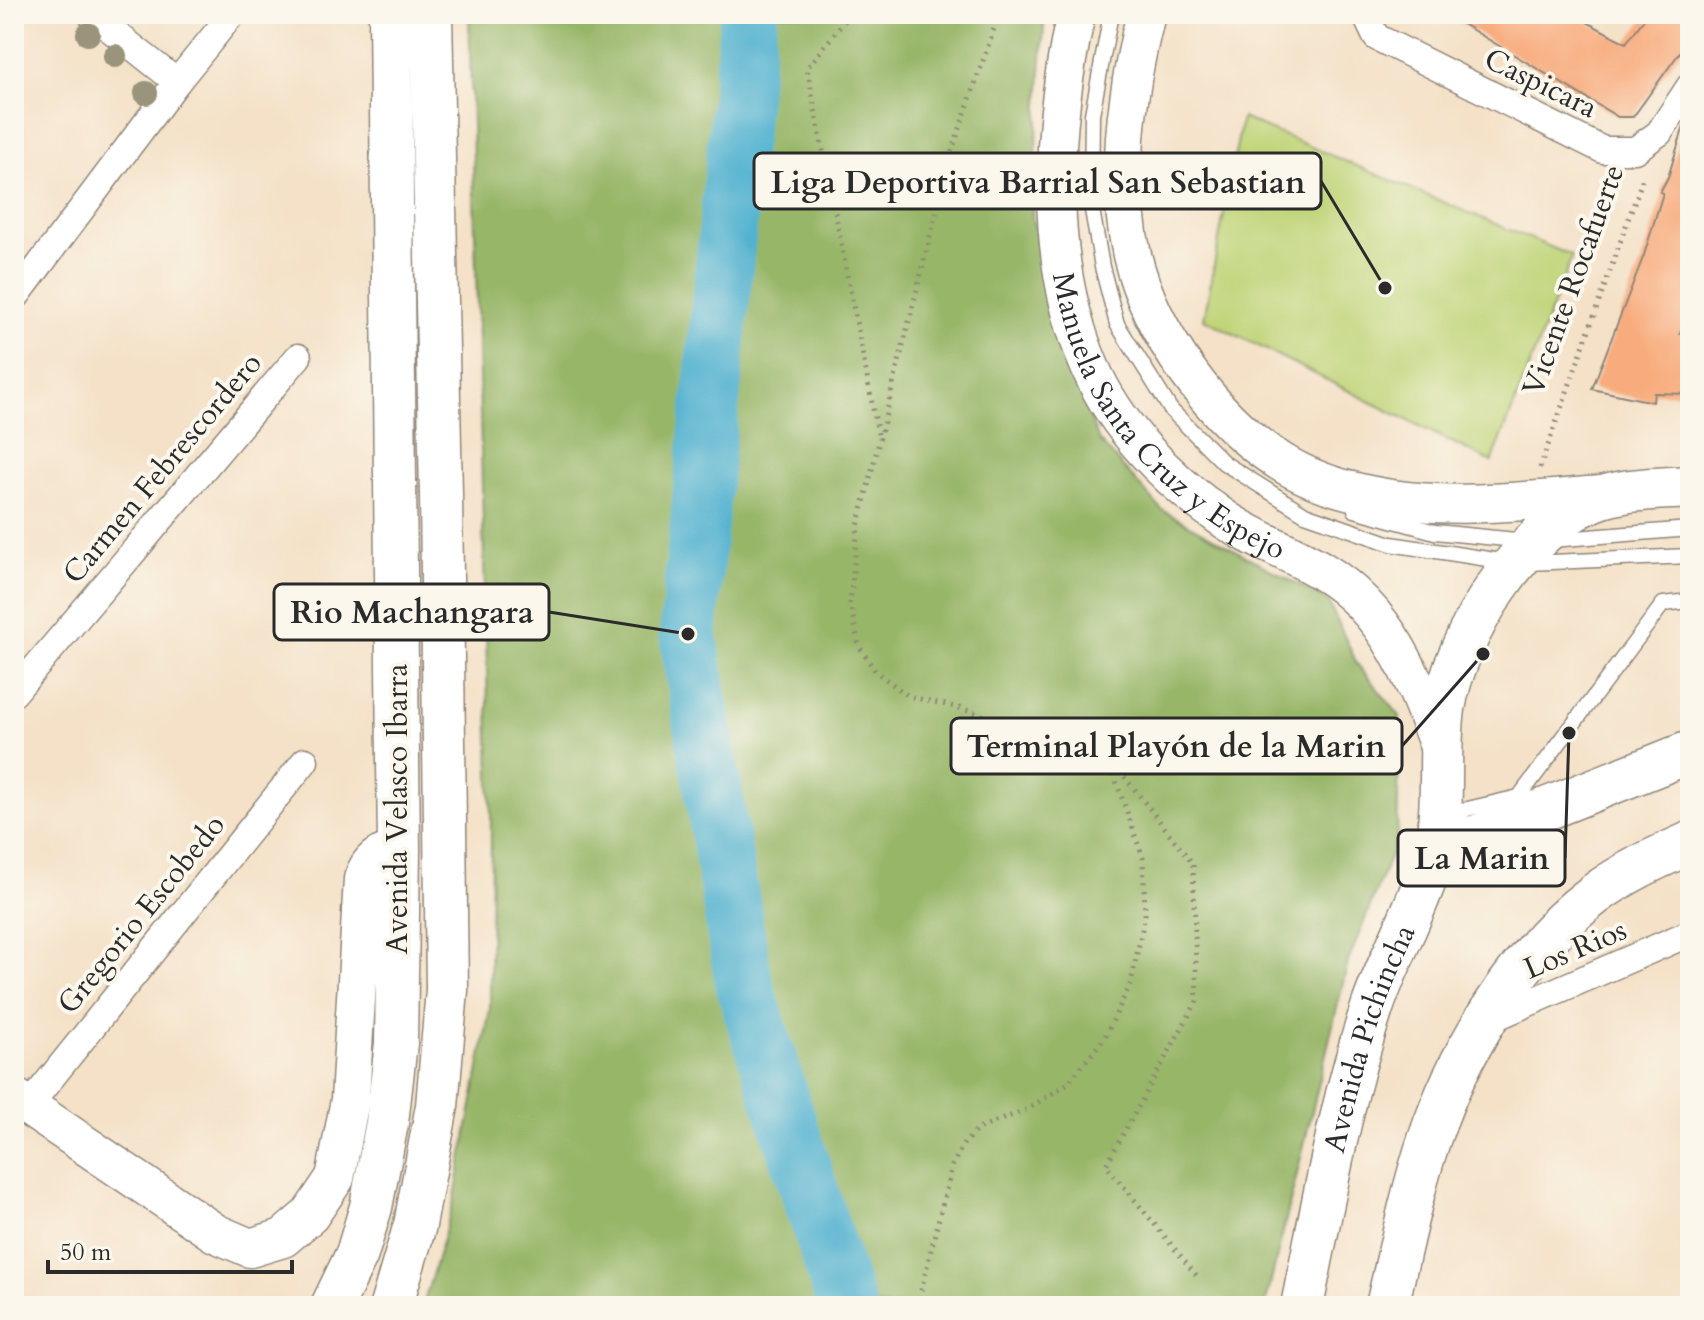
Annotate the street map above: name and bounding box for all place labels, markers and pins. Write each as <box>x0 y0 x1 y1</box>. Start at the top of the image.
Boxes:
callout: Liga Deportiva Barrial San Sebastian <box>754 153 1321 209</box>
callout: Rio Machangara <box>274 584 549 640</box>
callout: Terminal Playón de la Marin <box>951 718 1402 774</box>
callout: La Marin <box>1398 830 1565 886</box>

